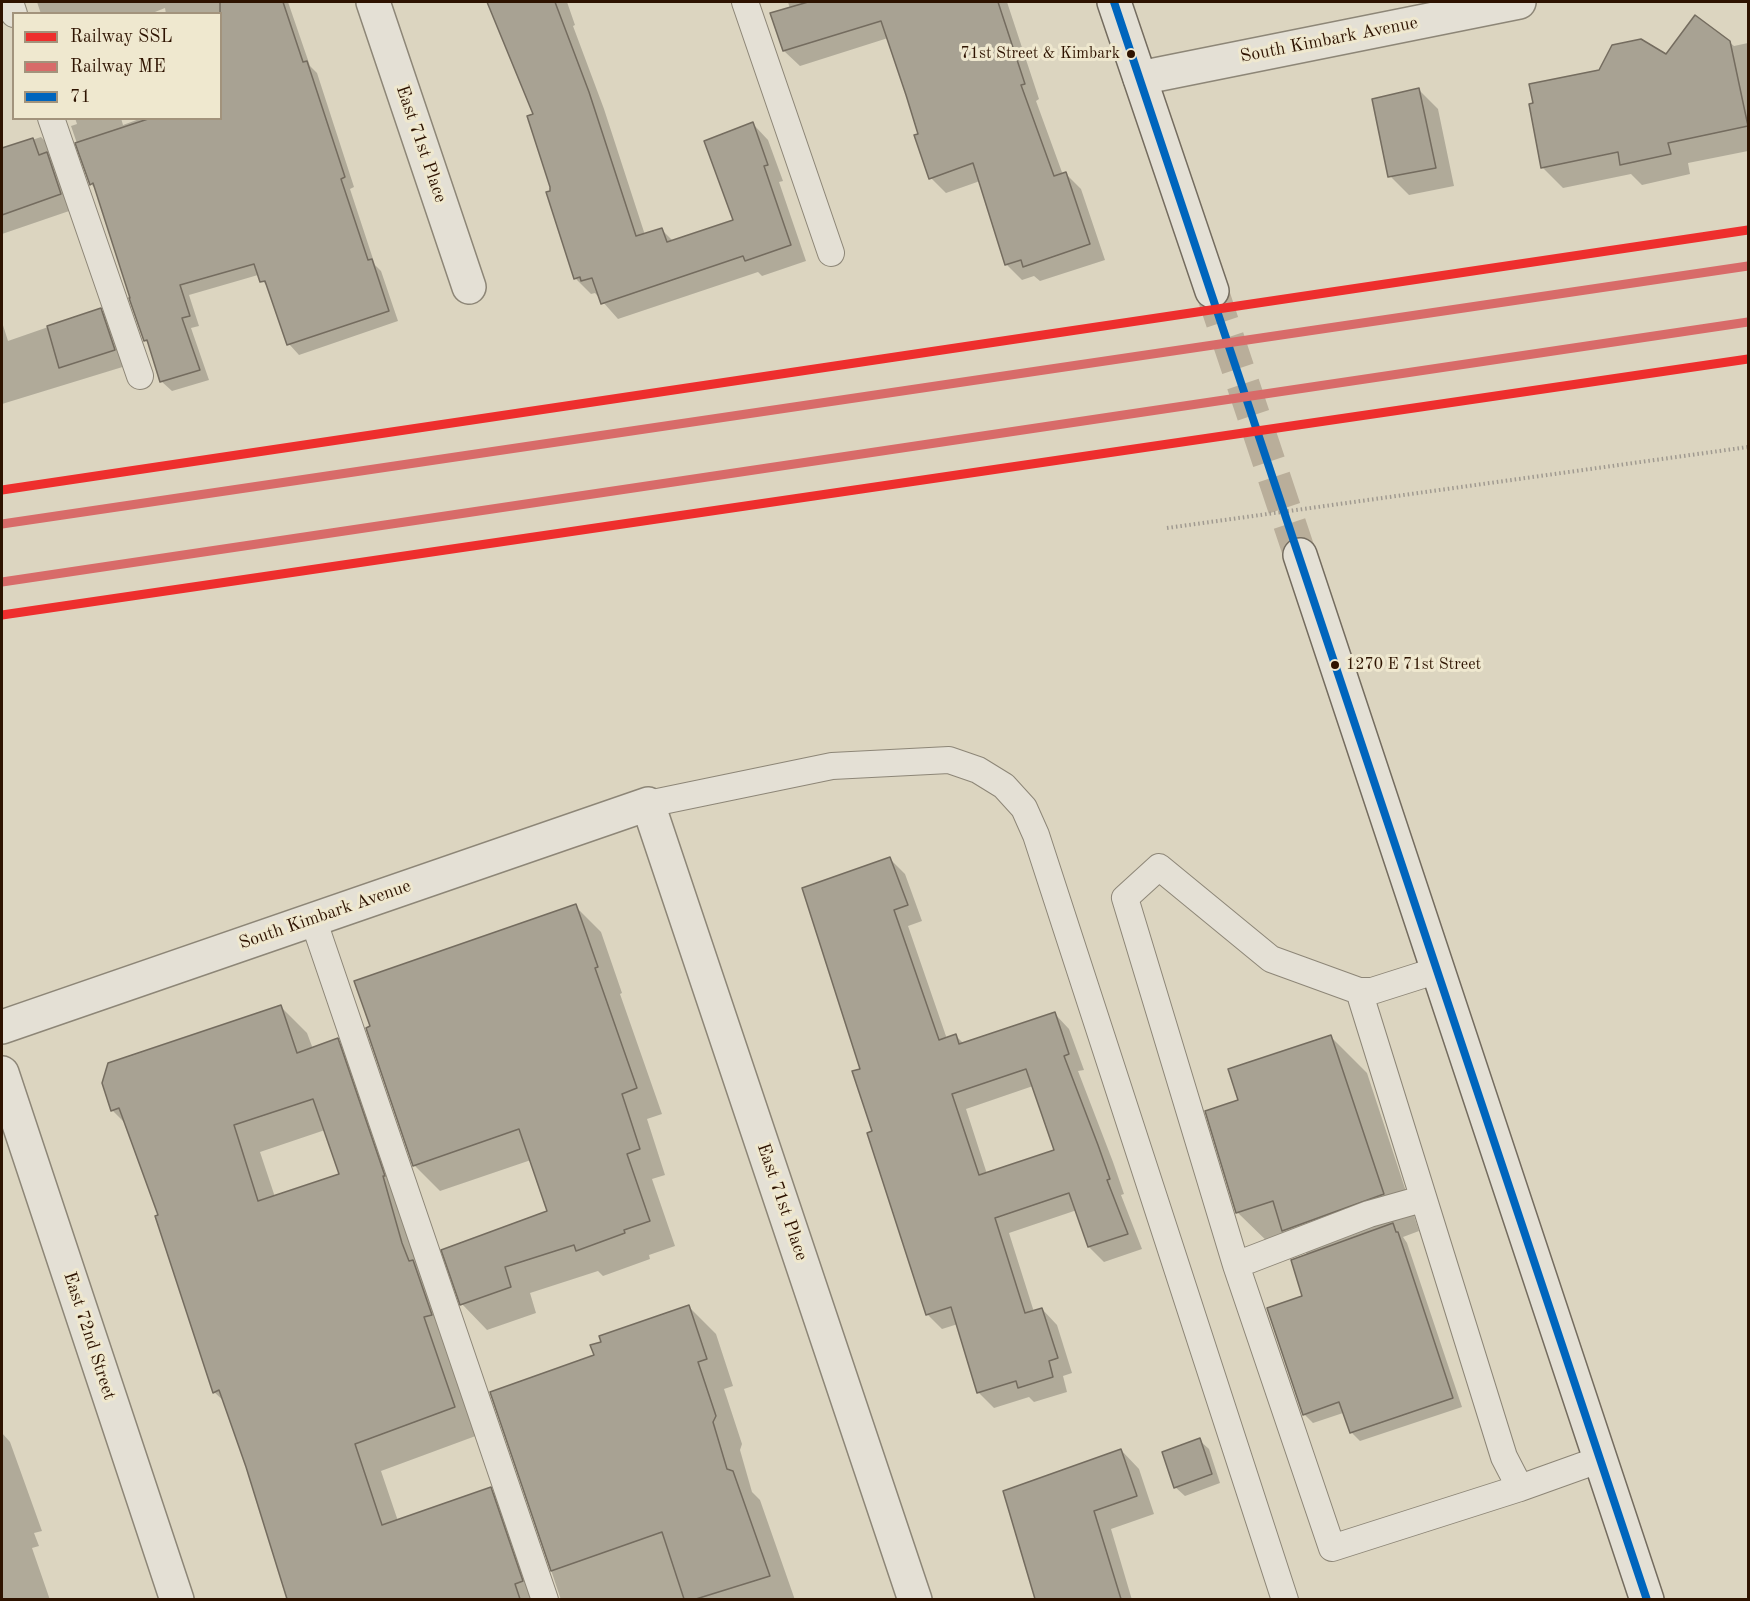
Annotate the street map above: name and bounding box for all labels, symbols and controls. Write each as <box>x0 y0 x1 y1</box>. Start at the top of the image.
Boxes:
legend <box>12 12 222 120</box>
street label: South Kimbark Avenue <box>1238 12 1420 68</box>
text: Railway SSL <box>70 28 172 46</box>
place label: 71st Street & Kimbark <box>960 44 1120 64</box>
marker: 71st Street & Kimbark <box>1125 48 1137 60</box>
text: Railway ME <box>70 58 166 76</box>
street label: East 71st Place <box>391 83 451 205</box>
text: 71 <box>70 88 91 106</box>
place label: 1270 E 71st Street <box>1346 655 1481 675</box>
marker: 1270 E 71st Street <box>1329 659 1341 671</box>
street label: South Kimbark Avenue <box>236 875 414 955</box>
street label: East 71st Place <box>752 1141 812 1263</box>
street label: East 72nd Street <box>58 1269 120 1403</box>

